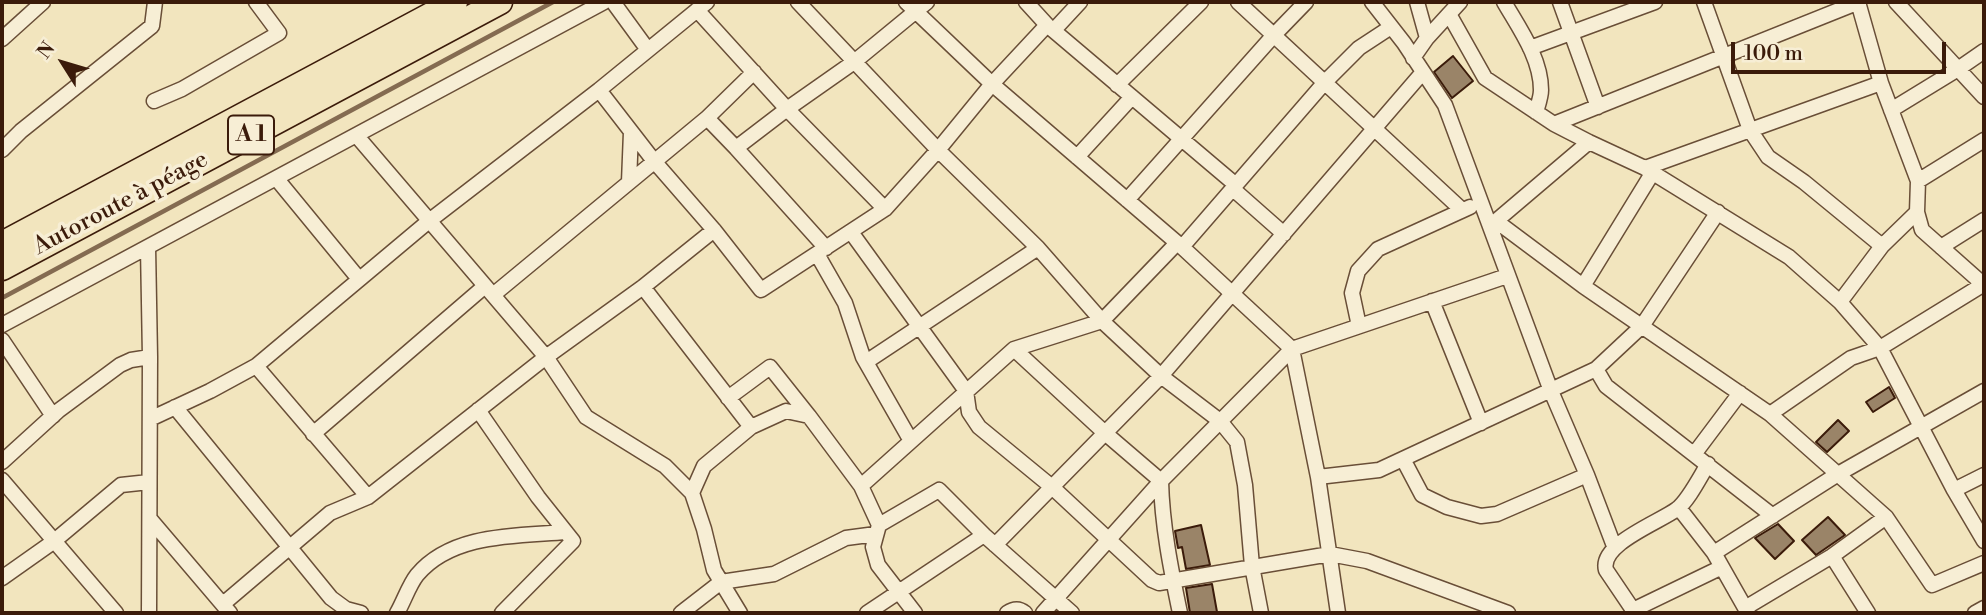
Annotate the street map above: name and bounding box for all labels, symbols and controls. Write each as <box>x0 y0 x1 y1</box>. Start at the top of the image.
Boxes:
north arrow <box>28 28 98 98</box>
scale bar <box>1734 28 1949 72</box>
text: N <box>32 37 60 64</box>
text: 100 m <box>1744 41 1803 67</box>
road number: A 1 <box>228 116 274 154</box>
street label: Autoroute à péage <box>29 146 213 262</box>

